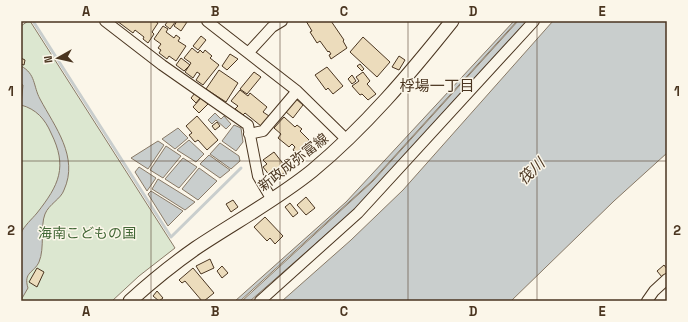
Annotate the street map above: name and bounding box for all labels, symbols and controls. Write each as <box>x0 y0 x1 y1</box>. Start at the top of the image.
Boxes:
text: A <box>82 3 91 20</box>
text: B <box>211 3 220 20</box>
text: C <box>340 3 348 20</box>
text: D <box>469 3 478 20</box>
text: E <box>598 3 606 20</box>
north arrow <box>38 38 78 78</box>
text: N <box>41 55 56 64</box>
district label: 桴場一丁目 <box>399 76 475 95</box>
text: 1 <box>8 83 14 100</box>
text: 1 <box>674 83 680 100</box>
street label: 新政成弥富線 <box>254 129 332 195</box>
water label: 筏川 <box>514 152 550 188</box>
text: 2 <box>7 222 15 239</box>
text: 2 <box>673 222 681 239</box>
park label: 海南こどもの国 <box>38 224 136 242</box>
text: A <box>82 303 91 320</box>
text: B <box>211 303 220 320</box>
text: C <box>340 303 348 320</box>
text: D <box>469 303 478 320</box>
text: E <box>598 303 606 320</box>

